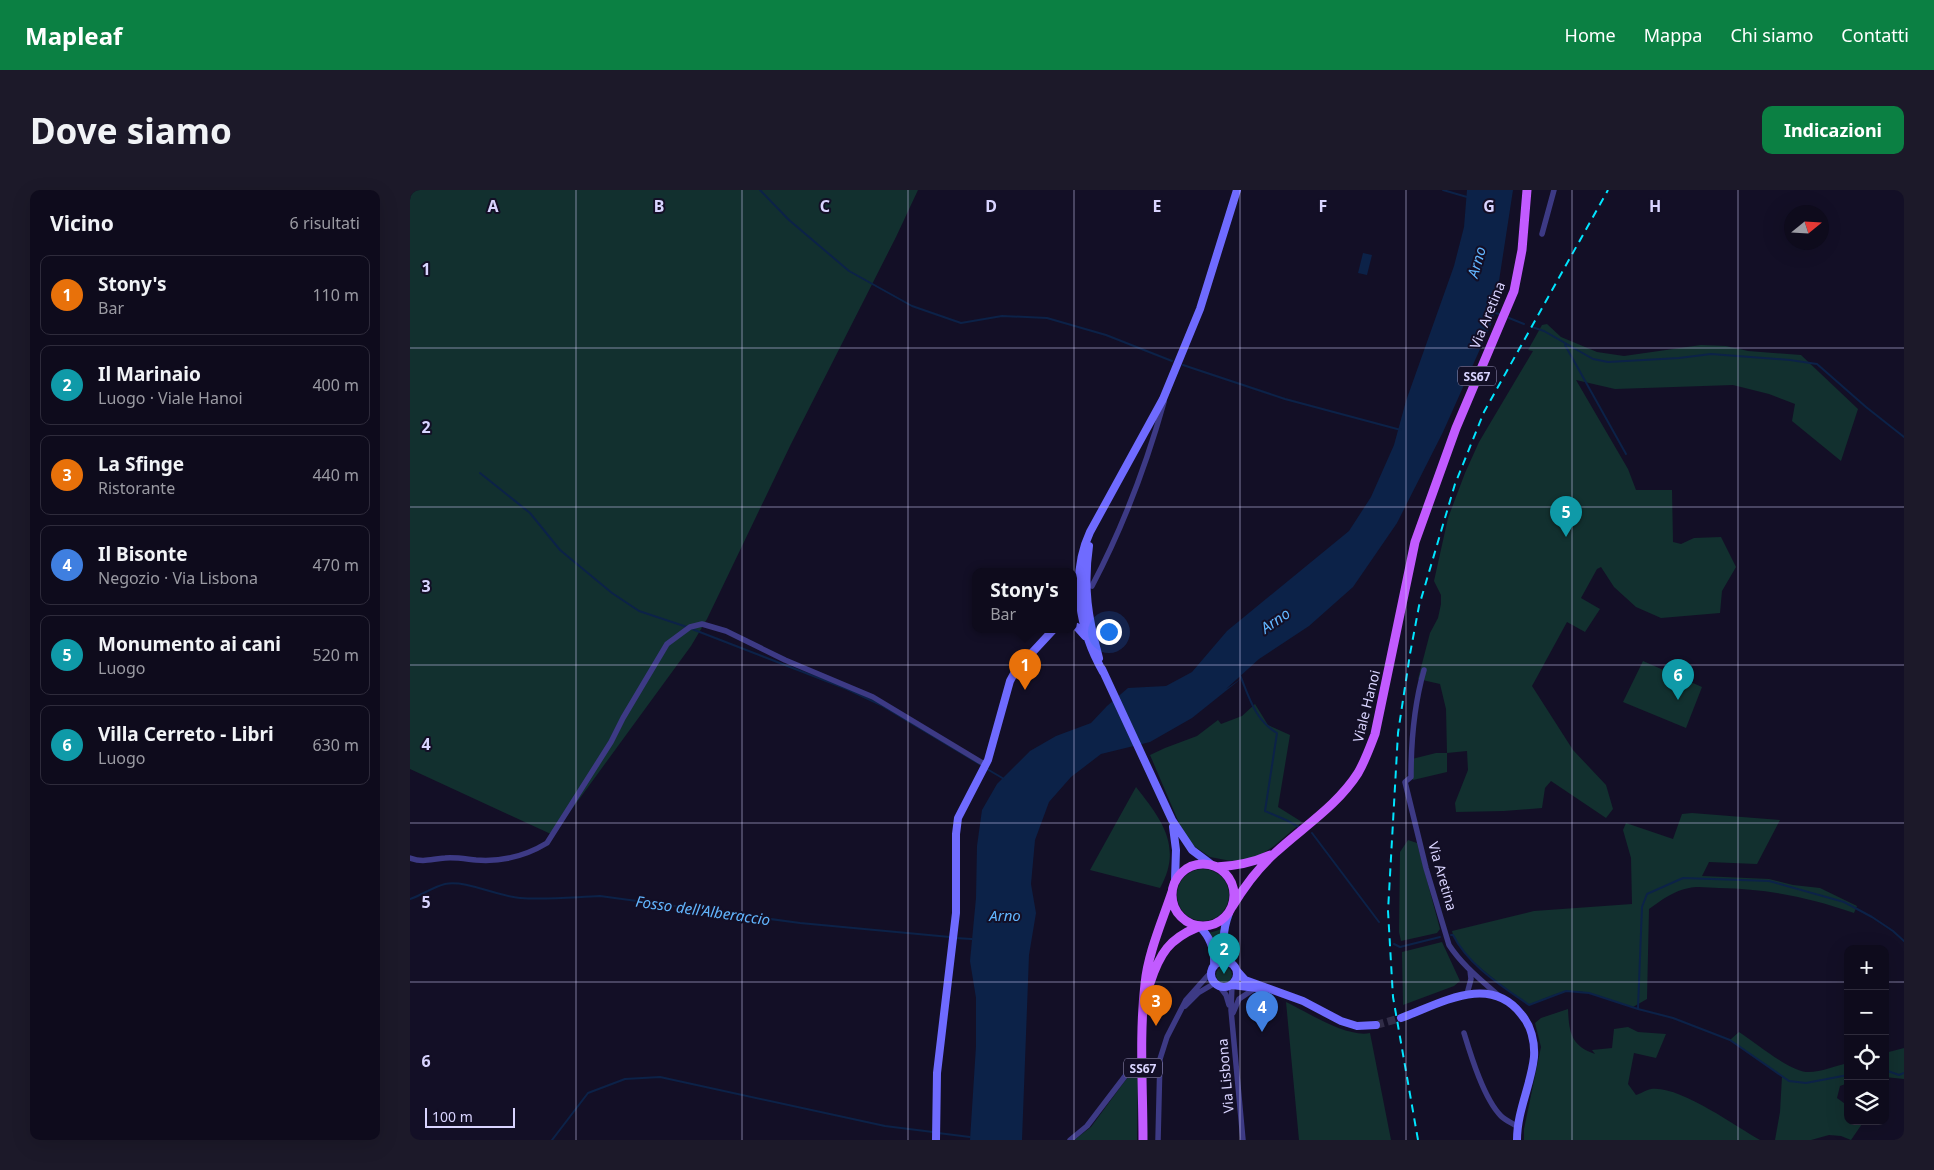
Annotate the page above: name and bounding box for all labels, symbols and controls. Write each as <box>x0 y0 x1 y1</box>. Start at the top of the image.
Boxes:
text: Mapleaf <box>25 19 122 52</box>
text: Home <box>1565 23 1616 47</box>
text: Mappa <box>1644 23 1702 47</box>
text: Chi siamo <box>1730 23 1813 47</box>
text: Contatti <box>1841 23 1909 47</box>
button: Indicazioni <box>1762 106 1904 154</box>
text: Dove siamo <box>30 107 232 154</box>
text: A <box>487 195 499 217</box>
text: B <box>654 195 664 217</box>
text: C <box>820 195 830 217</box>
text: D <box>985 195 997 217</box>
text: E <box>1153 195 1162 217</box>
text: F <box>1319 195 1327 217</box>
text: G <box>1483 195 1495 217</box>
text: H <box>1649 195 1661 217</box>
north arrow <box>1784 205 1829 250</box>
text: Vicino <box>50 209 114 237</box>
text: 6 risultati <box>290 212 360 234</box>
water label: Arno <box>1462 244 1490 281</box>
text: 1 <box>421 258 431 280</box>
text: Stony's <box>98 271 167 297</box>
street label: Via Aretina <box>1465 279 1509 351</box>
text: 1 <box>62 284 72 306</box>
text: 110 m <box>312 284 359 306</box>
text: Bar <box>98 297 124 319</box>
text: Il Marinaio <box>98 361 201 387</box>
road number: SS67 <box>1458 367 1496 386</box>
text: 2 <box>62 374 72 396</box>
text: 400 m <box>312 374 359 396</box>
text: Luogo · Viale Hanoi <box>98 387 243 409</box>
text: 2 <box>421 416 431 438</box>
text: La Sfinge <box>98 451 184 477</box>
text: 3 <box>62 464 72 486</box>
text: 440 m <box>312 464 359 486</box>
text: Ristorante <box>98 477 175 499</box>
pin: 5 <box>1550 496 1582 537</box>
text: Il Bisonte <box>98 541 188 567</box>
text: 4 <box>62 554 72 576</box>
text: 470 m <box>312 554 359 576</box>
text: Negozio · Via Lisbona <box>98 567 258 589</box>
popup <box>972 568 1077 633</box>
text: 3 <box>421 575 431 597</box>
text: Stony's <box>990 577 1059 603</box>
text: Bar <box>990 603 1016 625</box>
water label: Arno <box>1256 603 1294 638</box>
your location <box>1096 619 1122 645</box>
text: Monumento ai cani <box>98 631 281 657</box>
text: 5 <box>62 644 72 666</box>
text: 520 m <box>312 644 359 666</box>
pin: 1 <box>1009 649 1041 690</box>
text: Luogo <box>98 657 145 679</box>
pin: 6 <box>1662 659 1694 700</box>
street label: Viale Hanoi <box>1348 668 1384 744</box>
text: Villa Cerreto - Libri <box>98 721 274 747</box>
text: 4 <box>421 733 431 755</box>
text: 6 <box>62 734 72 756</box>
text: 630 m <box>312 734 359 756</box>
text: Luogo <box>98 747 145 769</box>
street label: Via Aretina <box>1424 839 1462 913</box>
text: 5 <box>421 891 431 913</box>
water label: Fosso dell'Alberaccio <box>634 891 772 929</box>
water label: Arno <box>988 905 1021 925</box>
pin: 2 <box>1208 933 1240 974</box>
map controls <box>1844 945 1889 1125</box>
button: + <box>1844 945 1889 990</box>
pin: 3 <box>1140 985 1172 1026</box>
button: − <box>1844 990 1889 1035</box>
pin: 4 <box>1246 991 1278 1032</box>
button: locate <box>1844 1035 1889 1080</box>
street label: Via Lisbona <box>1212 1038 1238 1114</box>
text: 6 <box>421 1050 431 1072</box>
road number: SS67 <box>1124 1058 1162 1078</box>
button: layers <box>1844 1080 1889 1125</box>
scale bar <box>425 1105 515 1128</box>
text: 100 m <box>432 1107 473 1126</box>

